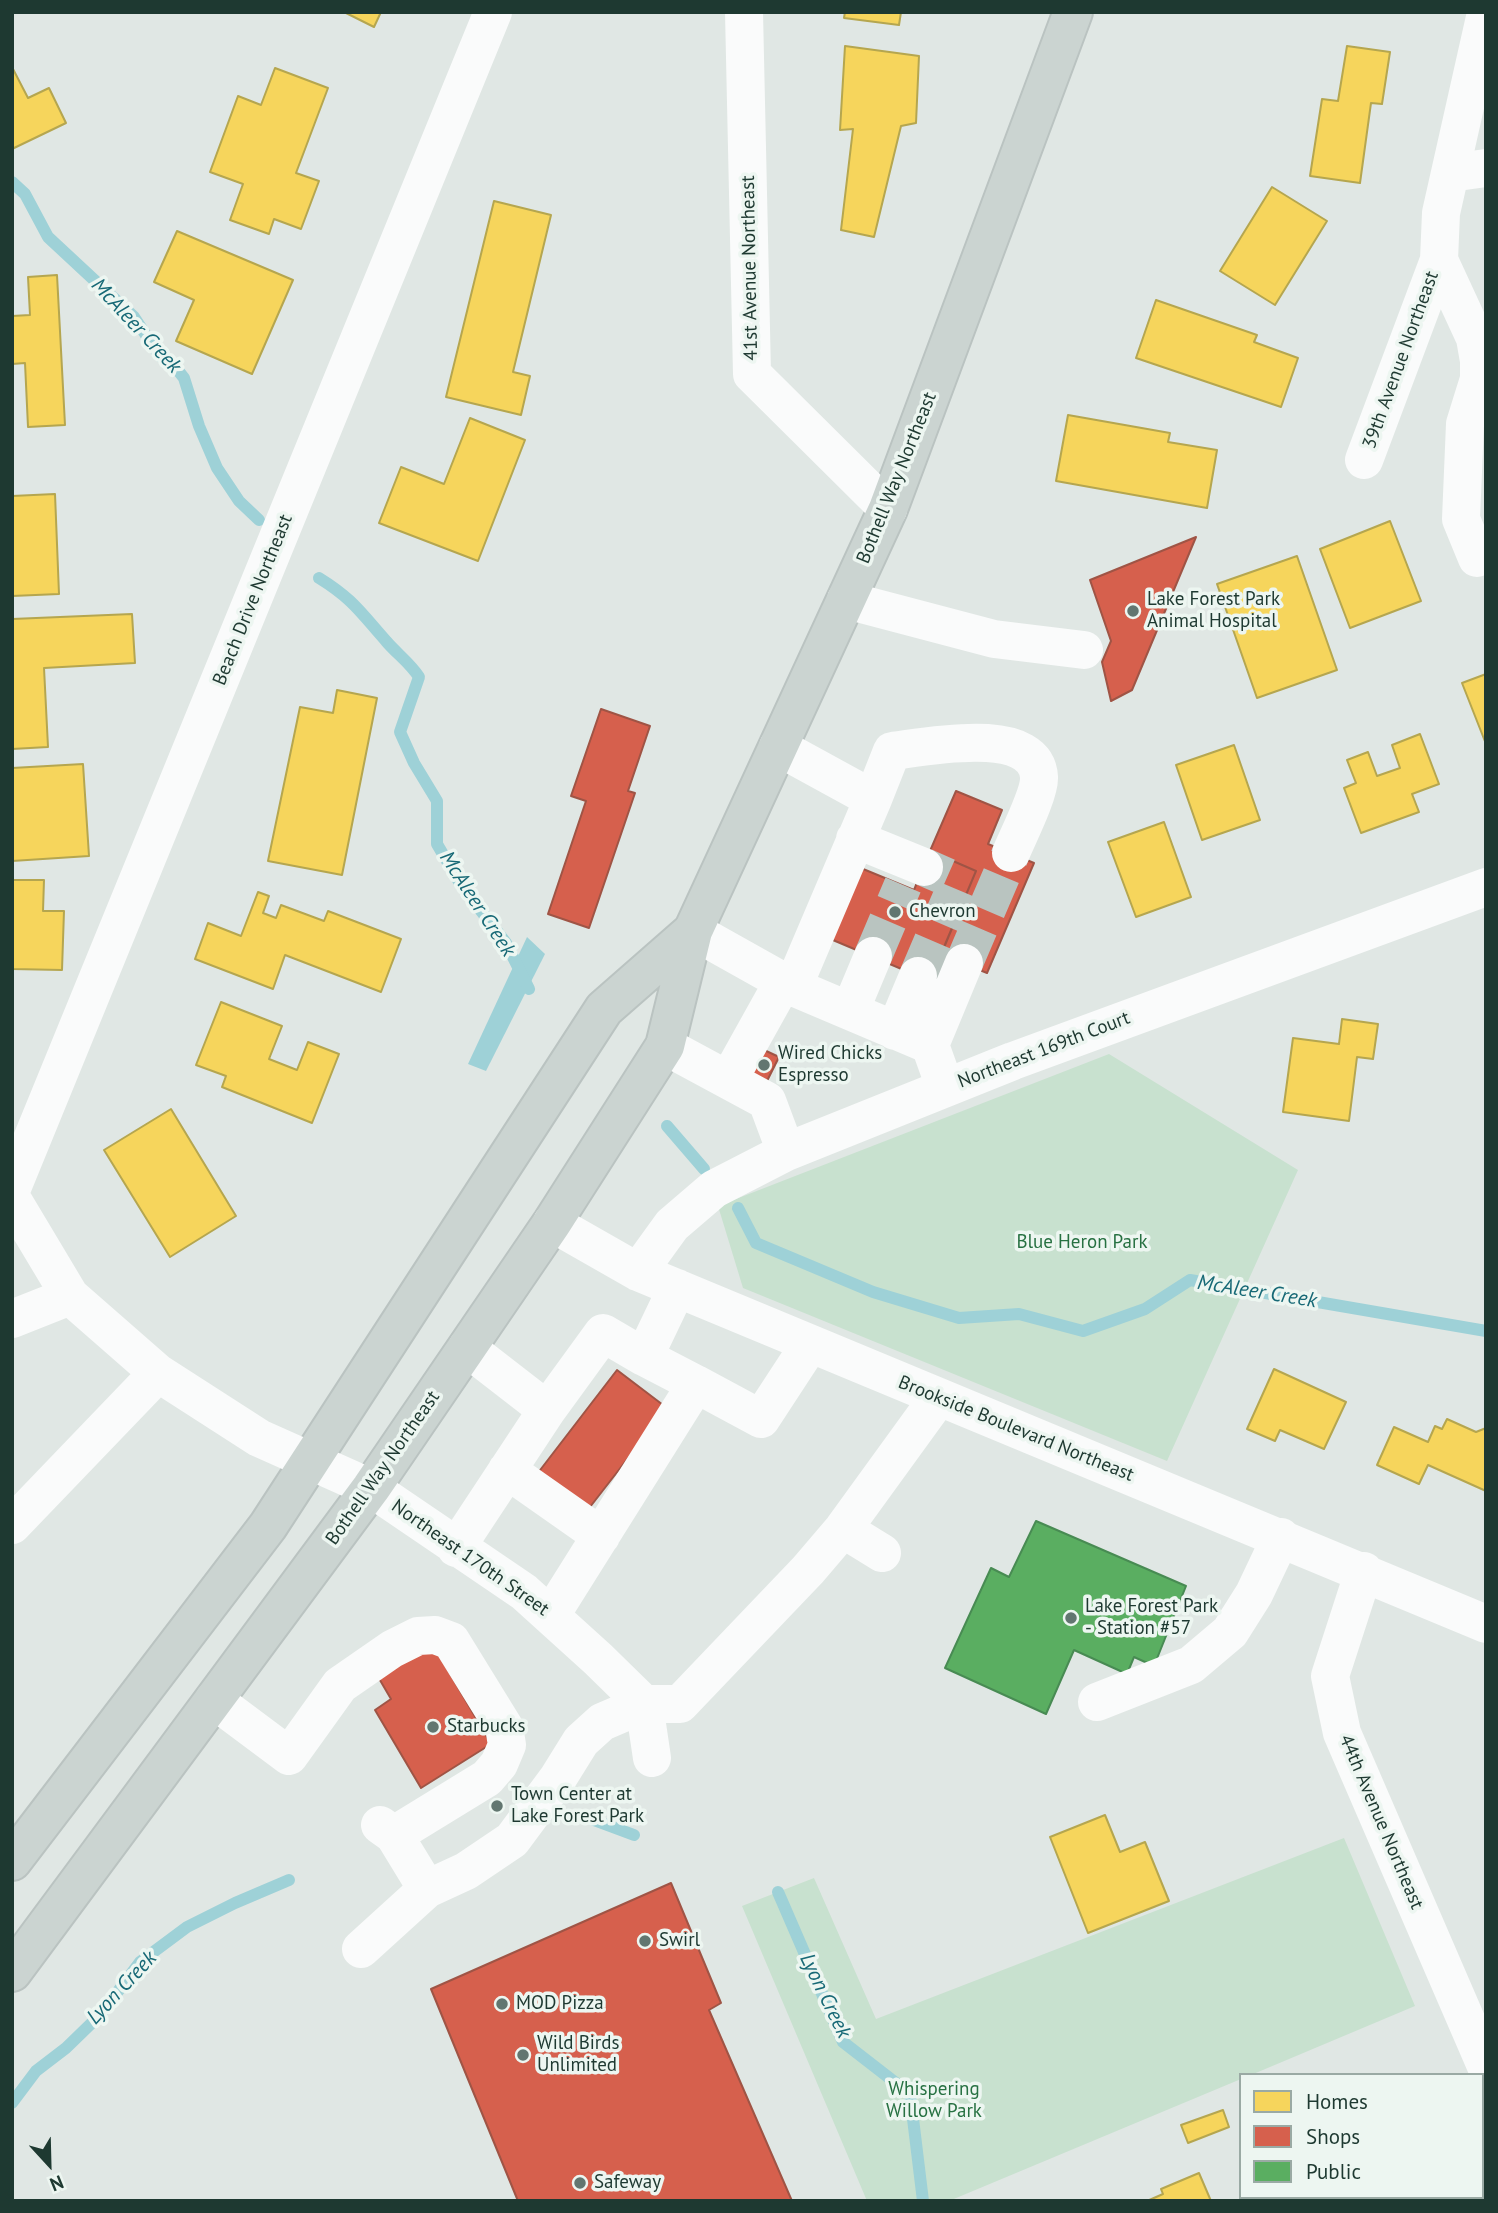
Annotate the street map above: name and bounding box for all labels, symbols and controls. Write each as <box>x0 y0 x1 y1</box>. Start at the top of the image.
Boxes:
street label: 41st Avenue Northeast <box>737 175 763 361</box>
street label: 39th Avenue Northeast <box>1358 268 1444 452</box>
water label: McAleer Creek <box>86 273 186 379</box>
street label: Bothell Way Northeast <box>852 389 942 567</box>
street label: Beach Drive Northeast <box>208 511 298 689</box>
place label: Lake Forest Park Animal Hospital <box>1147 589 1280 633</box>
marker: Lake Forest Park Animal Hospital <box>1125 603 1141 619</box>
water label: McAleer Creek <box>434 847 520 961</box>
place label: Chevron <box>909 901 976 923</box>
marker: Chevron <box>887 904 903 920</box>
street label: Northeast 169th Court <box>955 1007 1133 1093</box>
place label: Wired Chicks Espresso <box>778 1043 882 1087</box>
marker: Wired Chicks Espresso <box>756 1057 772 1073</box>
park label: Blue Heron Park <box>1016 1232 1148 1254</box>
water label: McAleer Creek <box>1196 1270 1318 1314</box>
street label: Brookside Boulevard Northeast <box>895 1371 1137 1487</box>
street label: Bothell Way Northeast <box>321 1387 445 1549</box>
street label: Northeast 170th Street <box>387 1495 553 1621</box>
place label: Lake Forest Park - Station #57 <box>1085 1596 1218 1640</box>
marker: Lake Forest Park - Station #57 <box>1063 1610 1079 1626</box>
place label: Starbucks <box>447 1716 526 1738</box>
marker: Starbucks <box>425 1719 441 1735</box>
street label: 44th Avenue Northeast <box>1334 1731 1428 1913</box>
place label: Town Center at Lake Forest Park <box>511 1784 644 1828</box>
marker: Town Center at Lake Forest Park <box>489 1798 505 1814</box>
place label: Swirl <box>659 1930 700 1952</box>
marker: Swirl <box>637 1933 653 1949</box>
water label: Lyon Creek <box>82 1946 162 2030</box>
water label: Lyon Creek <box>794 1950 856 2042</box>
place label: MOD Pizza <box>516 1993 604 2015</box>
marker: MOD Pizza <box>494 1996 510 2012</box>
place label: Wild Birds Unlimited <box>537 2033 620 2077</box>
marker: Wild Birds Unlimited <box>515 2047 531 2063</box>
legend <box>1239 2073 1484 2199</box>
park label: Whispering Willow Park <box>886 2079 982 2123</box>
text: Homes <box>1306 2088 1368 2115</box>
text: Shops <box>1306 2123 1360 2150</box>
north arrow <box>14 2129 84 2199</box>
text: Public <box>1306 2158 1361 2185</box>
text: N <box>47 2170 67 2197</box>
place label: Safeway <box>594 2172 661 2194</box>
marker: Safeway <box>572 2175 588 2191</box>

